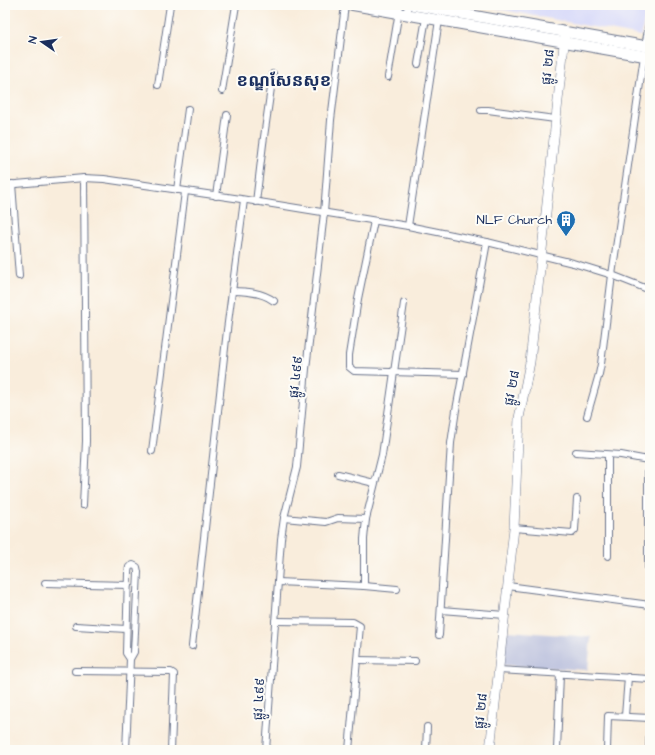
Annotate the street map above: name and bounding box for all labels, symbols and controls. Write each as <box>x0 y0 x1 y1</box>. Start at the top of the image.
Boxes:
north arrow <box>22 22 62 62</box>
text: N <box>25 35 41 45</box>
street label: ផ្លូវ ២៨ <box>537 48 561 86</box>
district label: ខណ្ឌសែនសុខ <box>237 69 331 93</box>
building icon: NLF Church <box>555 209 577 237</box>
place label: NLF Church <box>477 211 553 229</box>
street label: ផ្លូវ ៤៩៩ <box>285 355 309 399</box>
street label: ផ្លូវ ២៨ <box>500 369 526 408</box>
street label: ផ្លូវ ៤៩៩ <box>249 677 271 721</box>
street label: ផ្លូវ ២៨ <box>470 692 494 730</box>

